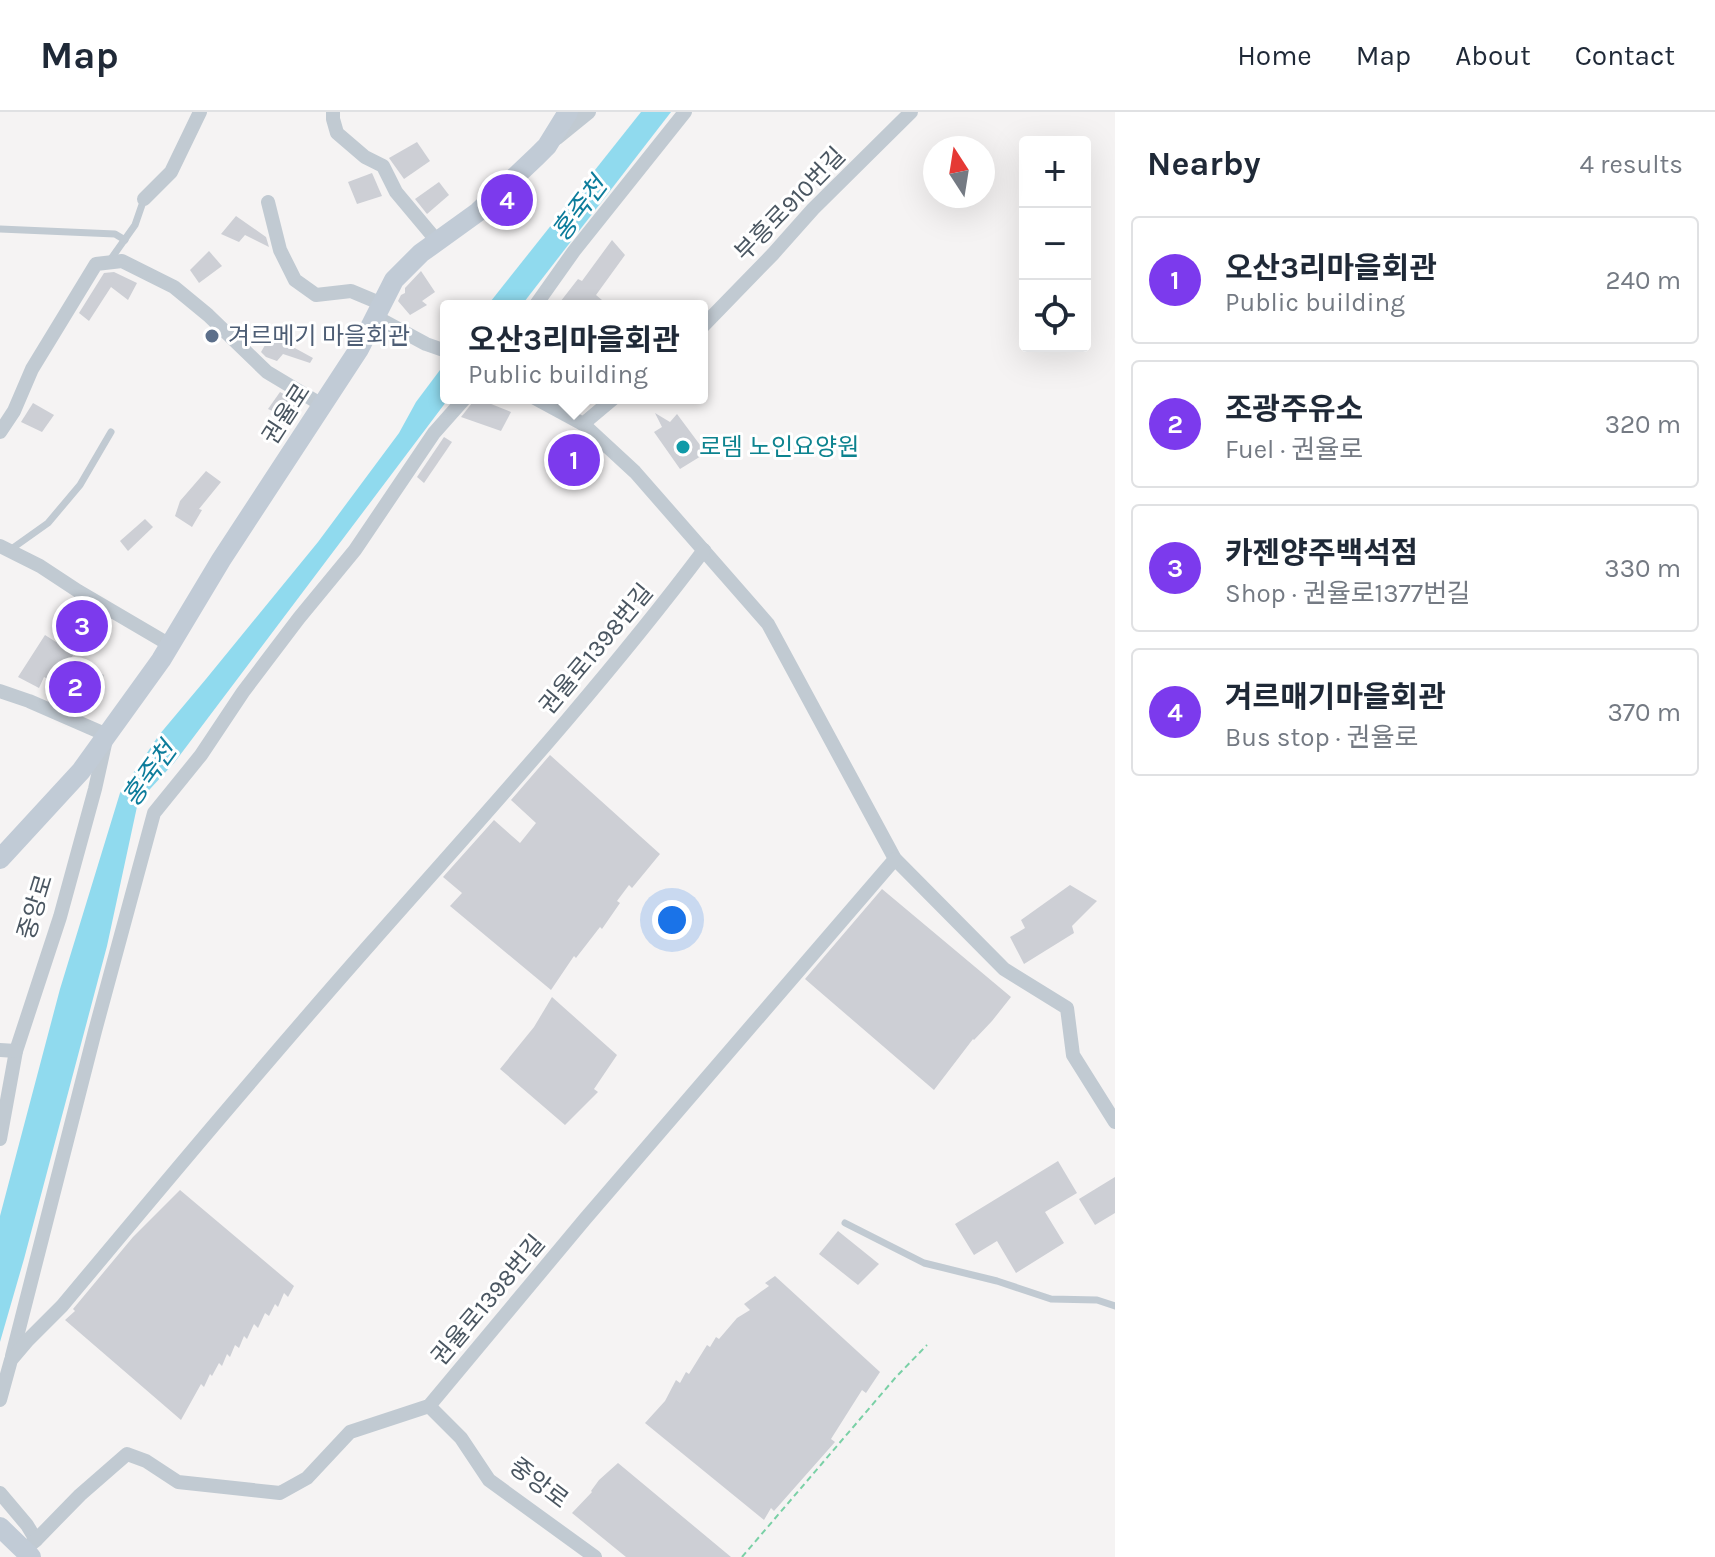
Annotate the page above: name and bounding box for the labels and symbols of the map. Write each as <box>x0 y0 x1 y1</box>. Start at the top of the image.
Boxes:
north arrow <box>923 136 995 208</box>
street label: 부흥로910번길 <box>729 142 851 266</box>
water label: 홍죽천 <box>545 169 615 247</box>
pin: 4 <box>481 170 533 230</box>
place label: 겨르메기 마을회관 <box>228 322 410 350</box>
marker: 겨르메기 마을회관 <box>203 327 221 345</box>
street label: 권율로 <box>256 379 316 449</box>
pin: 1 <box>548 430 600 490</box>
place label: 로뎀 노인요양원 <box>699 433 859 461</box>
marker: 로뎀 노인요양원 <box>674 438 692 456</box>
street label: 권율로1398번길 <box>533 578 659 720</box>
pin: 3 <box>56 596 108 656</box>
pin: 2 <box>49 657 101 717</box>
water label: 홍죽천 <box>116 734 185 812</box>
street label: 중앙로 <box>12 871 58 943</box>
your location <box>652 900 692 940</box>
street label: 권율로1398번길 <box>425 1229 551 1371</box>
street label: 중앙로 <box>504 1452 574 1514</box>

